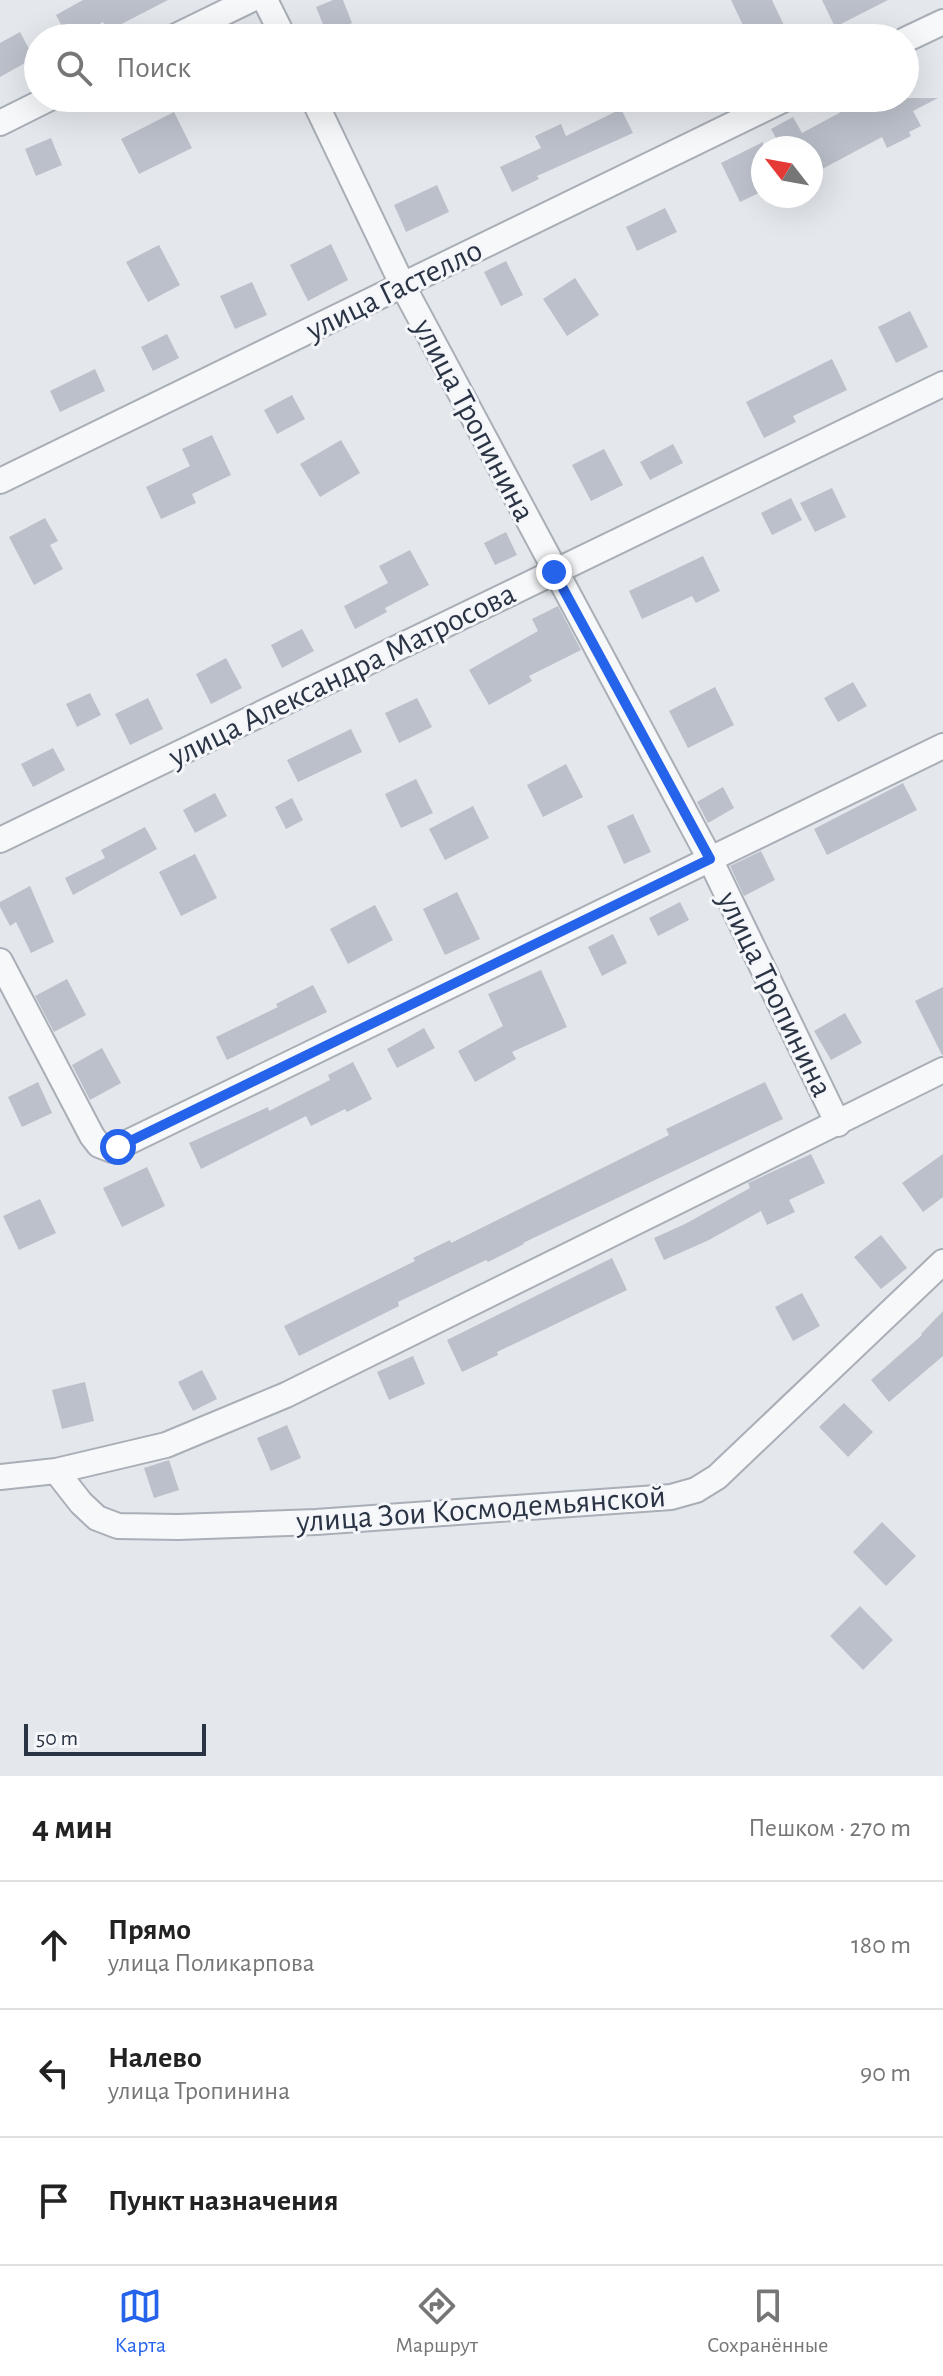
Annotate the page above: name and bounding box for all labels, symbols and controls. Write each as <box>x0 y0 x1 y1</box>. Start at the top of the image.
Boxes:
search box <box>24 24 919 112</box>
icon: search <box>52 46 96 90</box>
text: Поиск <box>116 53 191 83</box>
north arrow <box>751 136 823 208</box>
street label: улица Гастелло <box>300 234 487 347</box>
street label: улица Тропинина <box>407 313 541 526</box>
route end <box>536 554 572 590</box>
street label: улица Александра Матросова <box>163 577 520 773</box>
street label: улица Тропинина <box>711 885 838 1102</box>
route start <box>100 1129 136 1165</box>
street label: улица Зои Космодемьянской <box>294 1480 667 1538</box>
scale bar <box>24 1720 206 1756</box>
text: 50 m <box>36 1727 78 1749</box>
text: 4 мин <box>32 1811 113 1845</box>
text: Пешком · 270 m <box>748 1815 911 1841</box>
text: Прямо <box>108 1915 191 1945</box>
icon: ahead <box>32 1923 76 1967</box>
text: 180 m <box>851 1932 911 1958</box>
text: улица Поликарпова <box>108 1950 315 1976</box>
text: Налево <box>108 2043 202 2073</box>
icon: left <box>32 2051 76 2095</box>
text: 90 m <box>860 2060 911 2086</box>
text: улица Тропинина <box>108 2078 290 2104</box>
icon: arrive <box>32 2179 76 2223</box>
text: Пункт назначения <box>108 2186 339 2216</box>
tab: Карта <box>115 2284 166 2358</box>
tab: Маршрут <box>395 2284 478 2358</box>
tab: Сохранённые <box>707 2284 828 2358</box>

